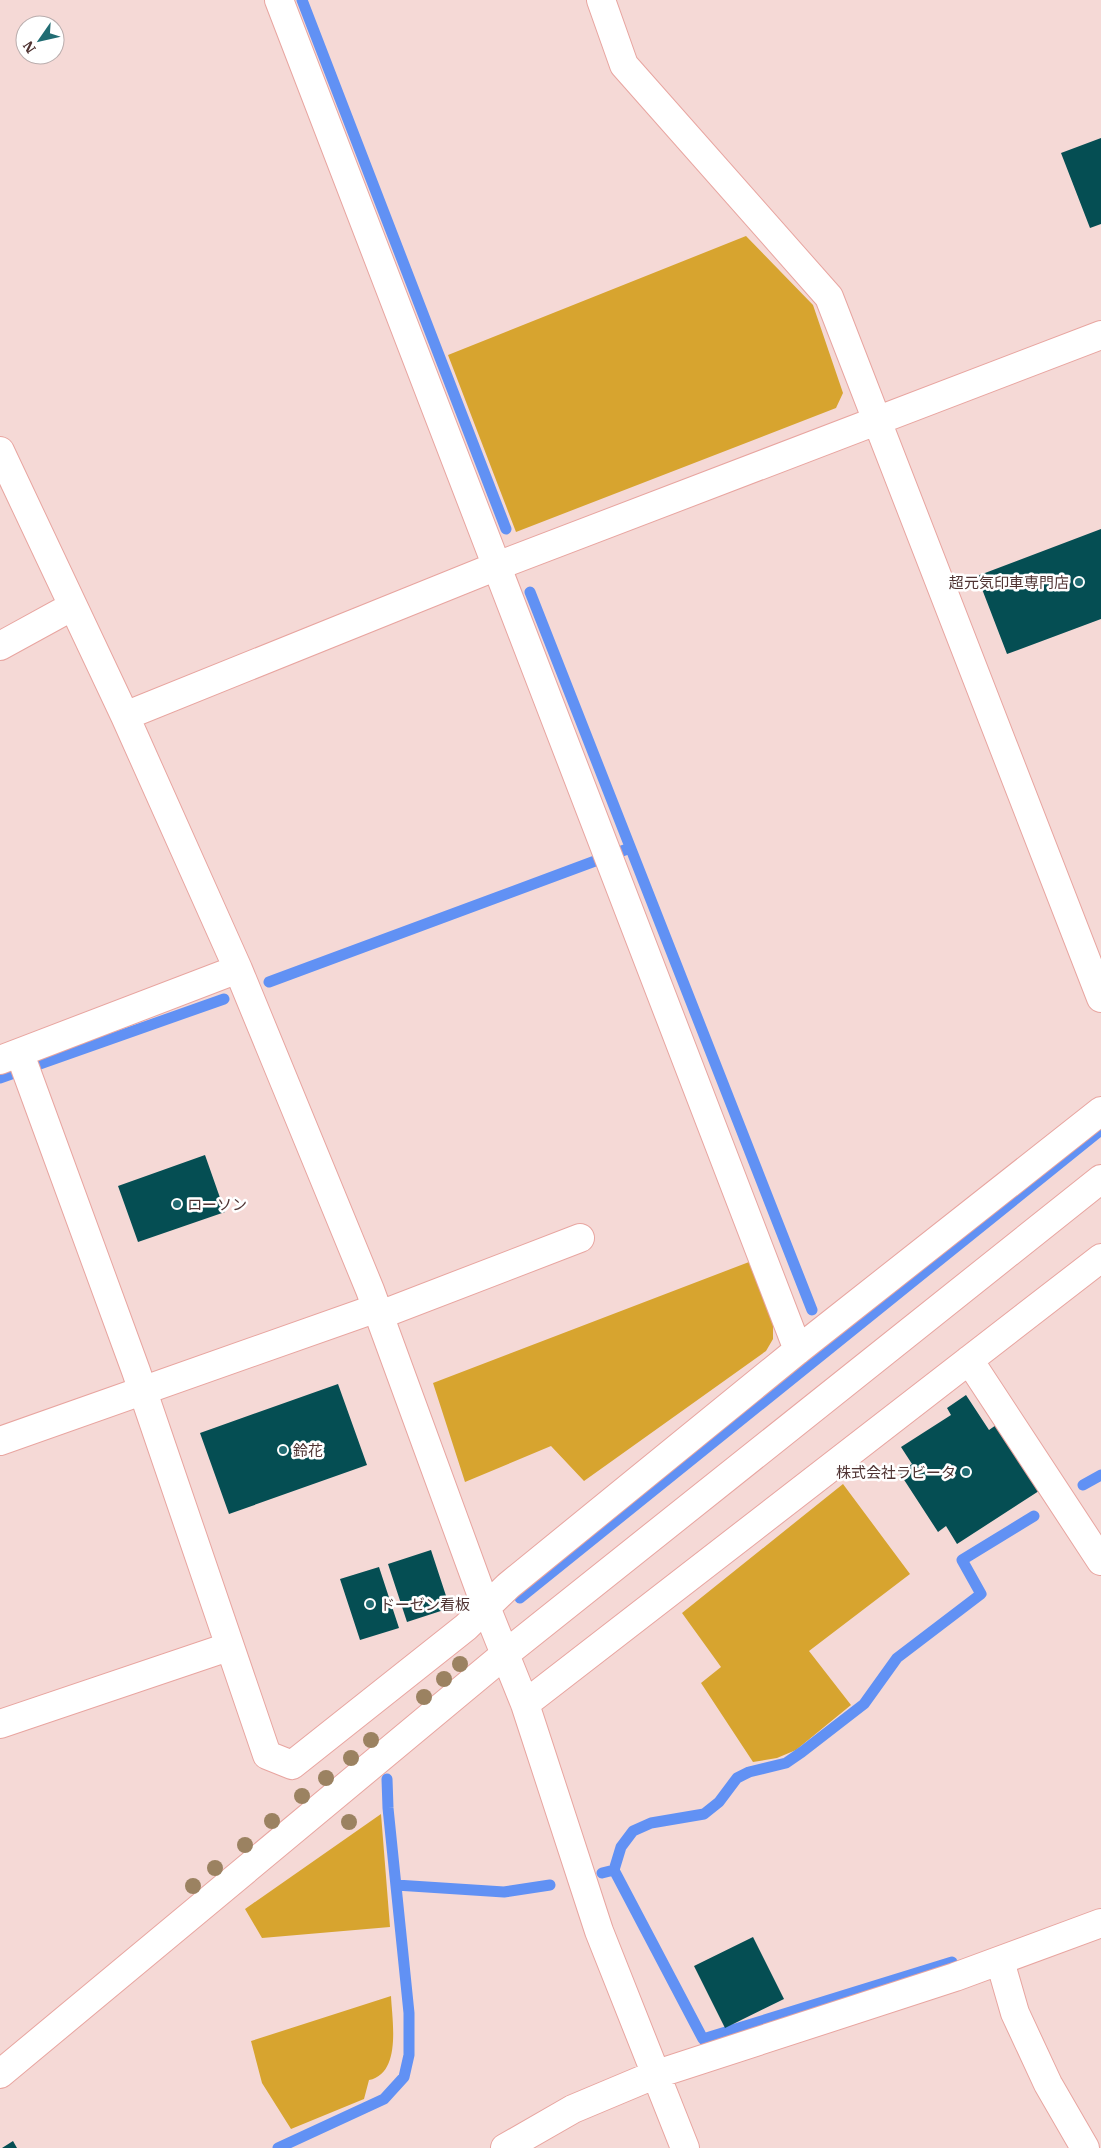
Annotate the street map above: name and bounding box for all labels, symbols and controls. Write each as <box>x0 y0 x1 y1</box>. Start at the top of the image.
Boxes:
north arrow <box>15 15 65 65</box>
text: N <box>19 38 40 57</box>
place label: 超元気印車専門店 <box>949 573 1069 592</box>
marker: 超元気印車専門店 <box>1073 576 1085 588</box>
place label: ローソン <box>187 1195 247 1214</box>
marker: ローソン <box>171 1198 183 1210</box>
place label: 鈴花 <box>293 1441 323 1460</box>
marker: 鈴花 <box>277 1444 289 1456</box>
place label: 株式会社ラビータ <box>836 1463 956 1482</box>
marker: 株式会社ラビータ <box>960 1466 972 1478</box>
place label: ドーゼン看板 <box>380 1595 470 1614</box>
marker: ドーゼン看板 <box>364 1598 376 1610</box>

